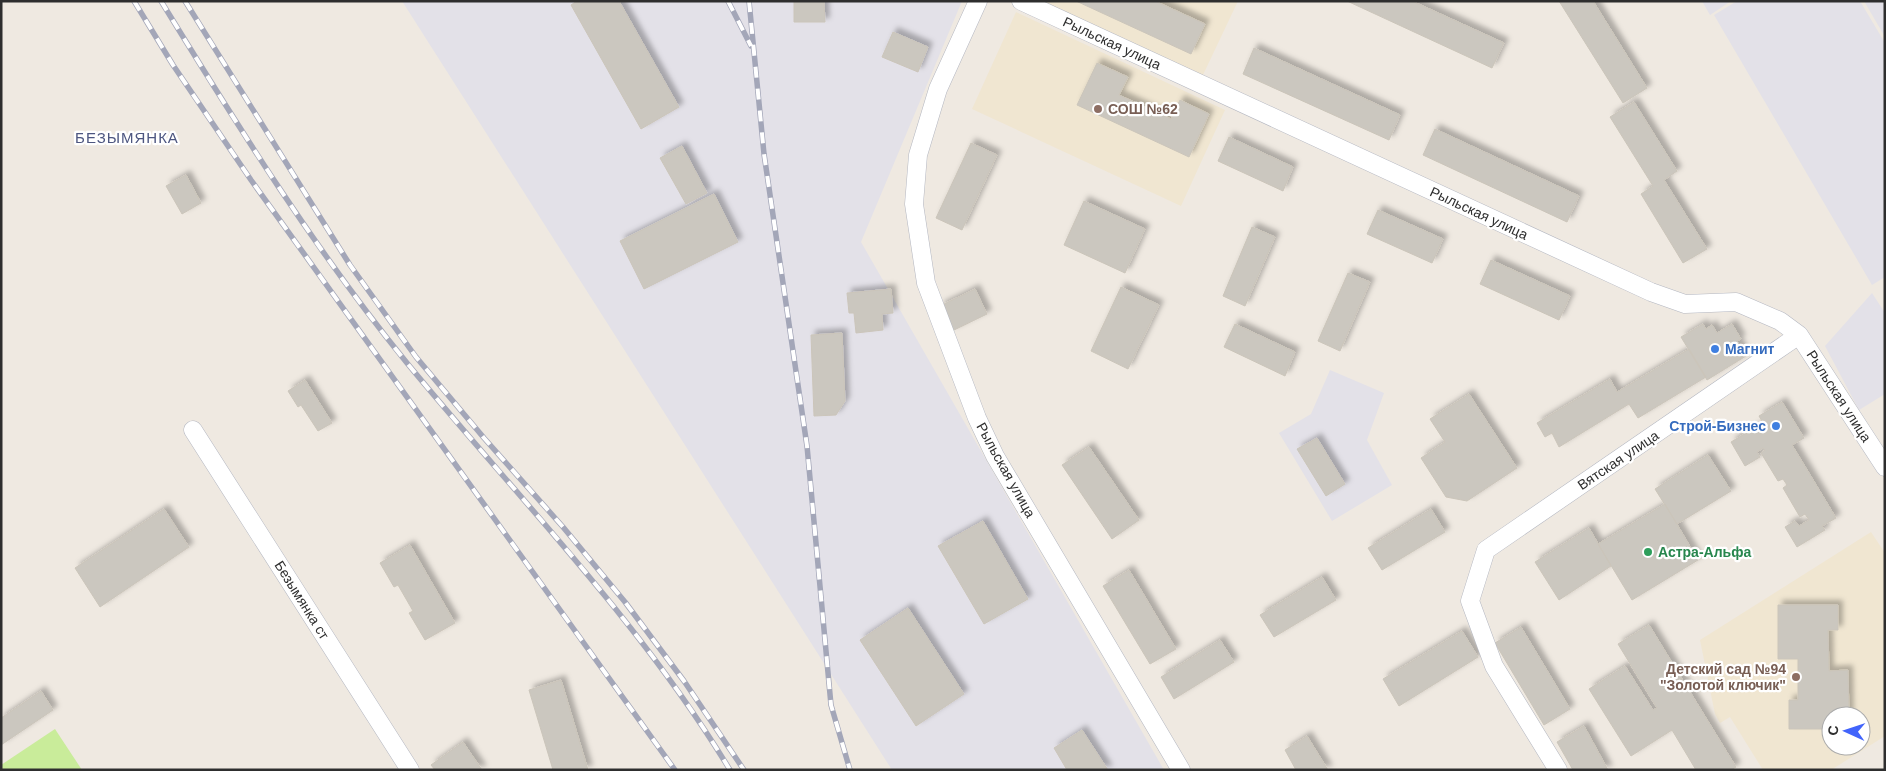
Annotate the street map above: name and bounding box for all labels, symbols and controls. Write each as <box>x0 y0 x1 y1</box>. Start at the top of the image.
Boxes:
street label: Рыльская улица <box>1061 13 1164 73</box>
place label: СОШ №62 <box>1108 101 1178 117</box>
marker: СОШ №62 <box>1092 103 1104 115</box>
district label: БЕЗЫМЯНКА <box>75 129 179 146</box>
street label: Рыльская улица <box>1428 183 1531 243</box>
place label: Магнит <box>1725 341 1775 357</box>
marker: Магнит <box>1709 343 1721 355</box>
street label: Рыльская улица <box>1803 347 1875 445</box>
place label: Строй-Бизнес <box>1669 418 1766 434</box>
street label: Рыльская улица <box>973 420 1039 520</box>
marker: Строй-Бизнес <box>1770 420 1782 432</box>
street label: Вятская улица <box>1574 427 1662 493</box>
place label: Астра-Альфа <box>1658 544 1751 560</box>
marker: Астра-Альфа <box>1642 546 1654 558</box>
street label: Безымянка ст <box>271 558 333 643</box>
place label: Детский сад №94 "Золотой ключик" <box>1660 661 1786 693</box>
marker: Детский сад №94 "Золотой ключик" <box>1790 671 1802 683</box>
north arrow <box>1821 706 1871 756</box>
text: С <box>1825 725 1841 736</box>

